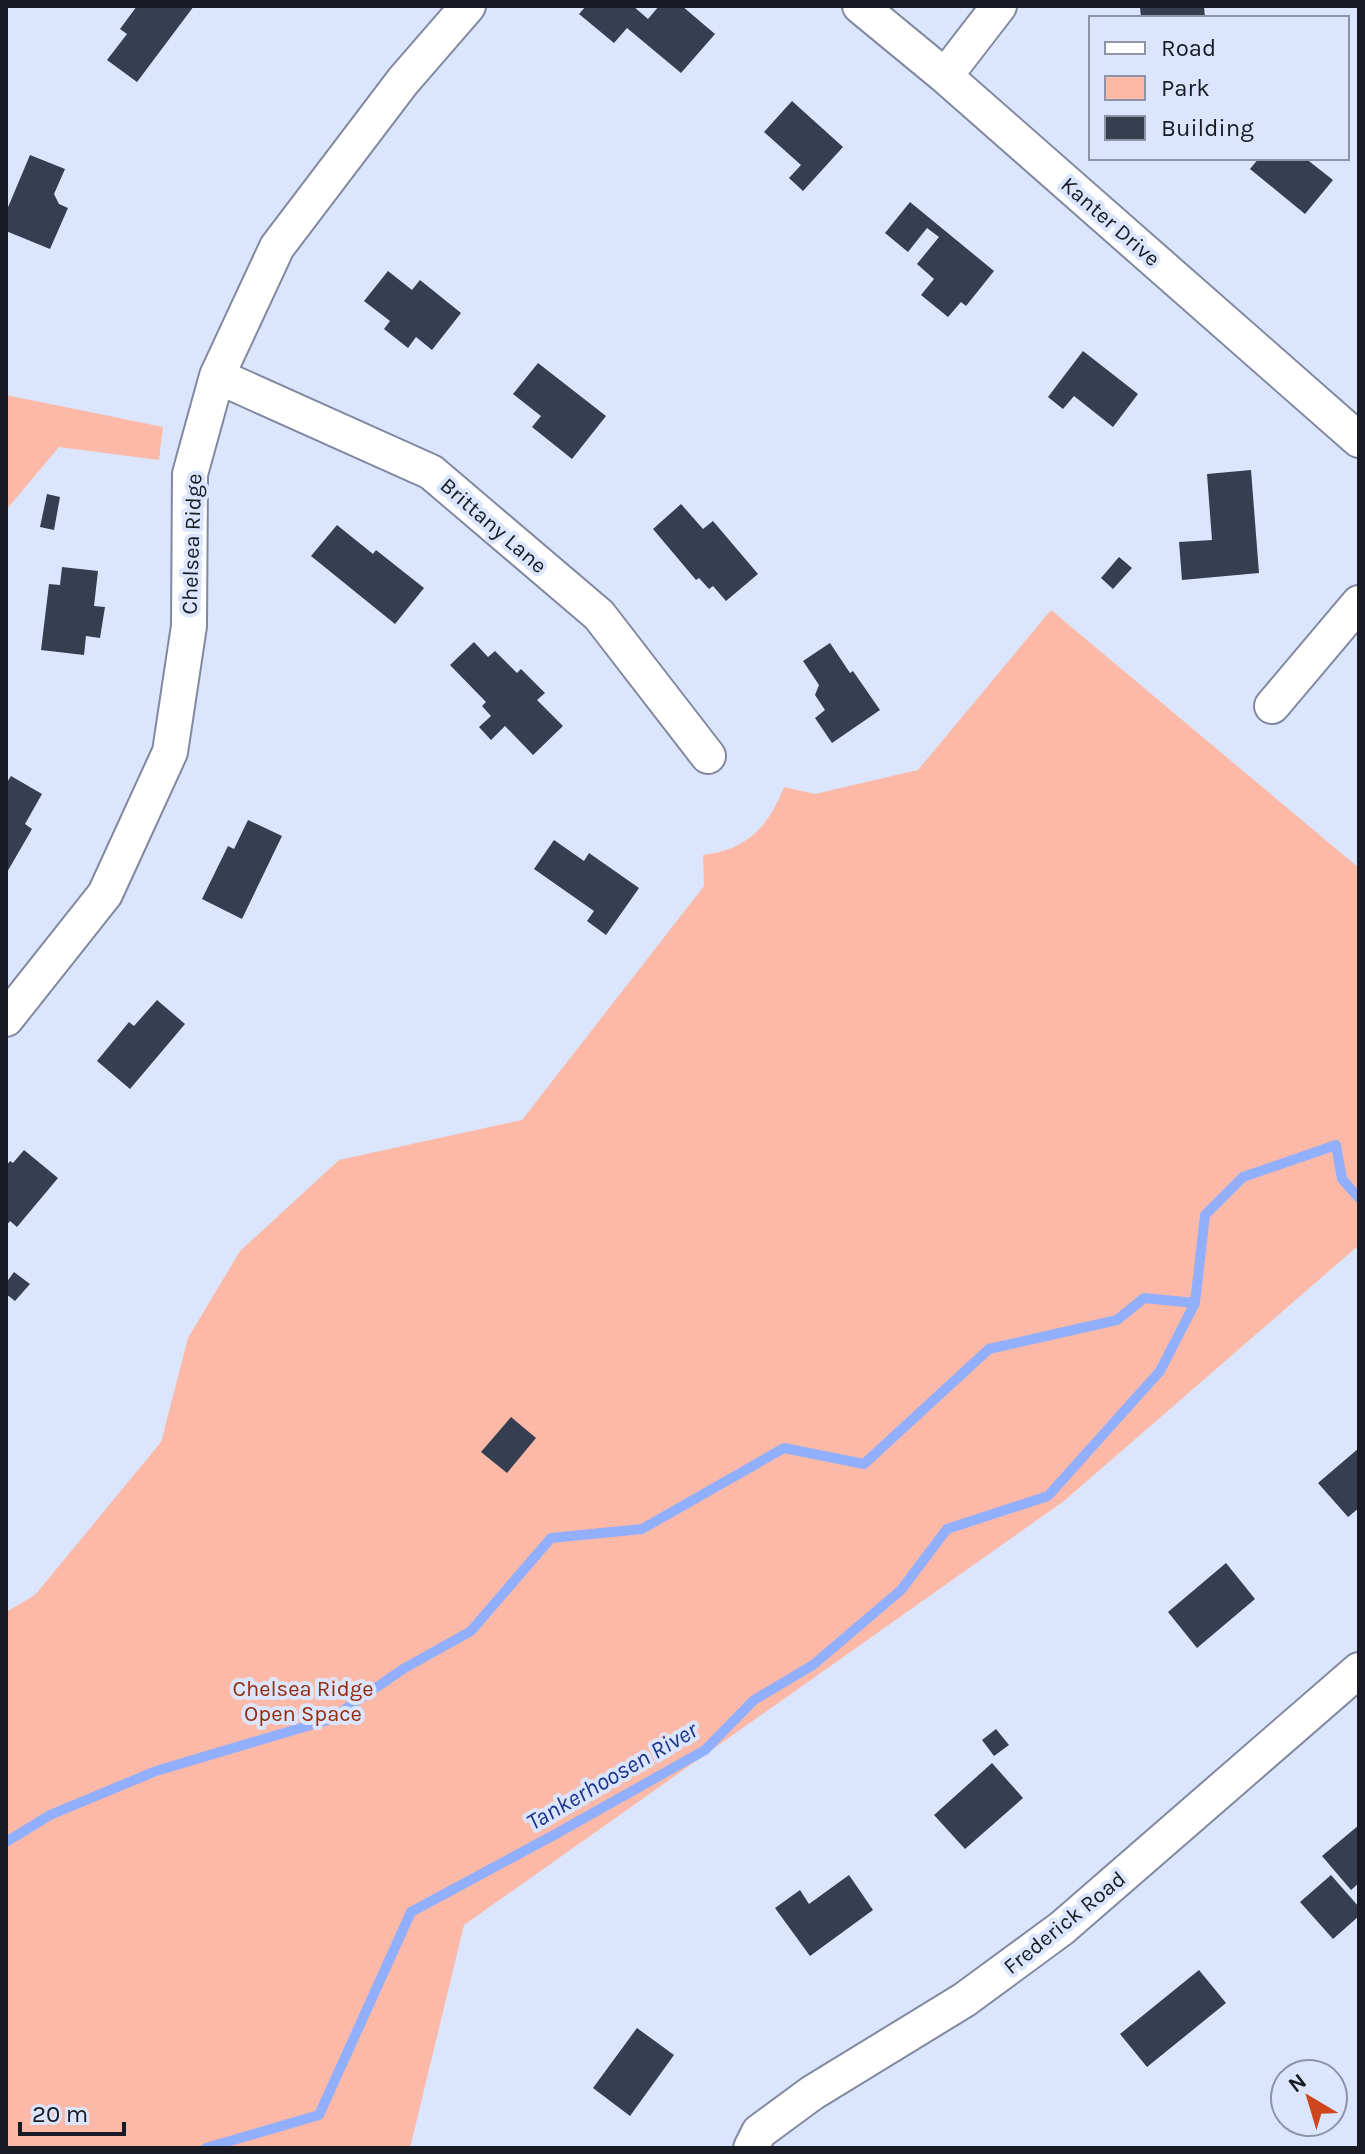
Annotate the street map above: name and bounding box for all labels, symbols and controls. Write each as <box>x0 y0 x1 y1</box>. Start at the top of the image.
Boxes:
legend <box>1089 16 1349 160</box>
text: Road <box>1161 34 1216 62</box>
text: Park <box>1161 74 1210 102</box>
text: Building <box>1161 114 1254 142</box>
street label: Kanter Drive <box>1055 172 1165 272</box>
street label: Brittany Lane <box>435 472 552 579</box>
street label: Chelsea Ridge <box>177 473 207 615</box>
park label: Chelsea Ridge Open Space <box>232 1676 374 1727</box>
water label: Tankerhoosen River <box>522 1715 703 1836</box>
street label: Frederick Road <box>998 1866 1131 1980</box>
north arrow <box>1269 2058 1349 2138</box>
text: N <box>1283 2068 1312 2098</box>
scale bar <box>20 2086 124 2136</box>
text: 20 m <box>32 2100 88 2128</box>

